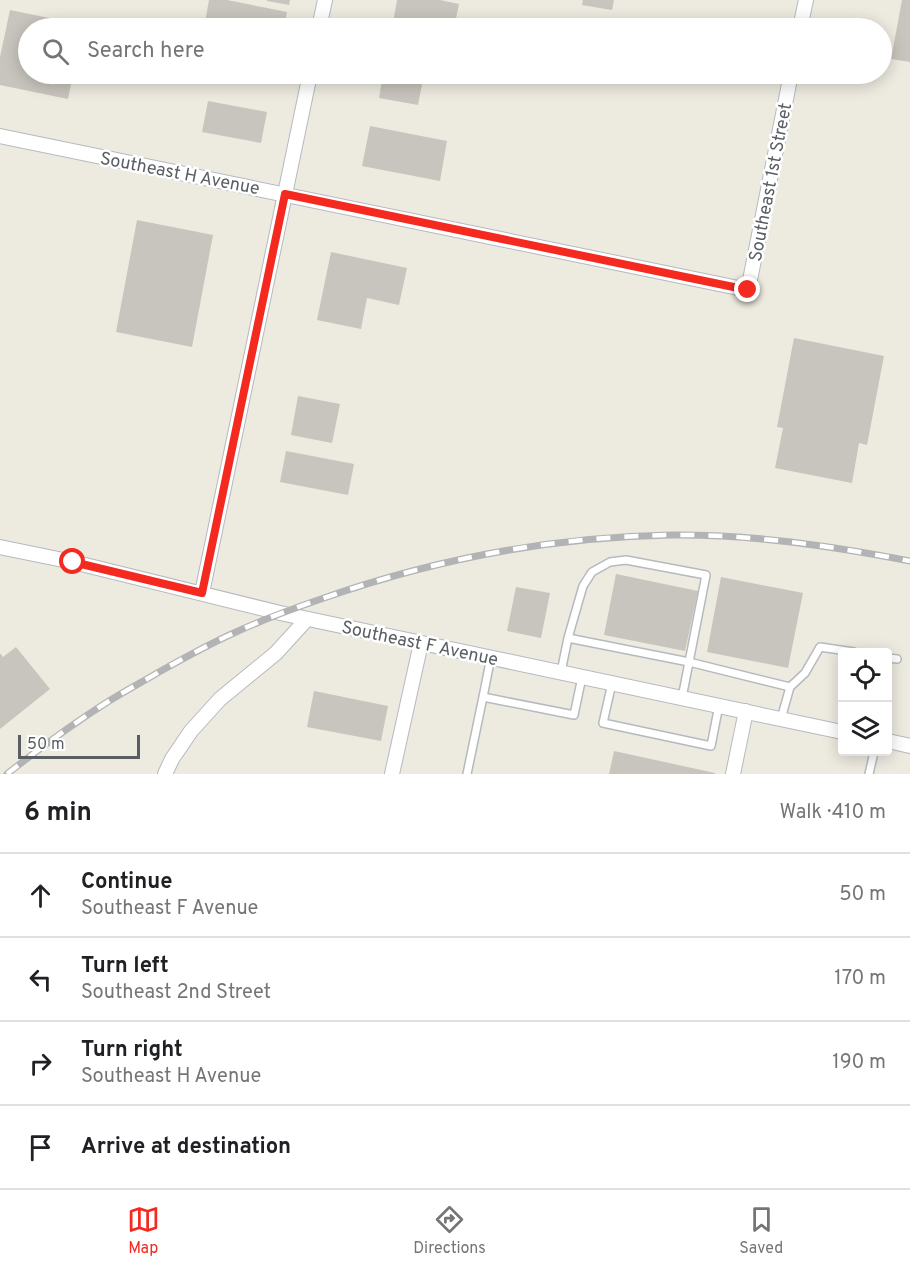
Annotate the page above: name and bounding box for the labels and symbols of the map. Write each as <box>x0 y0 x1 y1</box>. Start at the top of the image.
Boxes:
street label: Southeast 1st Street <box>745 101 798 264</box>
street label: Southeast H Avenue <box>98 148 261 201</box>
route end <box>734 276 760 302</box>
route start <box>59 548 85 574</box>
street label: Southeast F Avenue <box>339 617 500 672</box>
scale bar <box>18 732 140 760</box>

